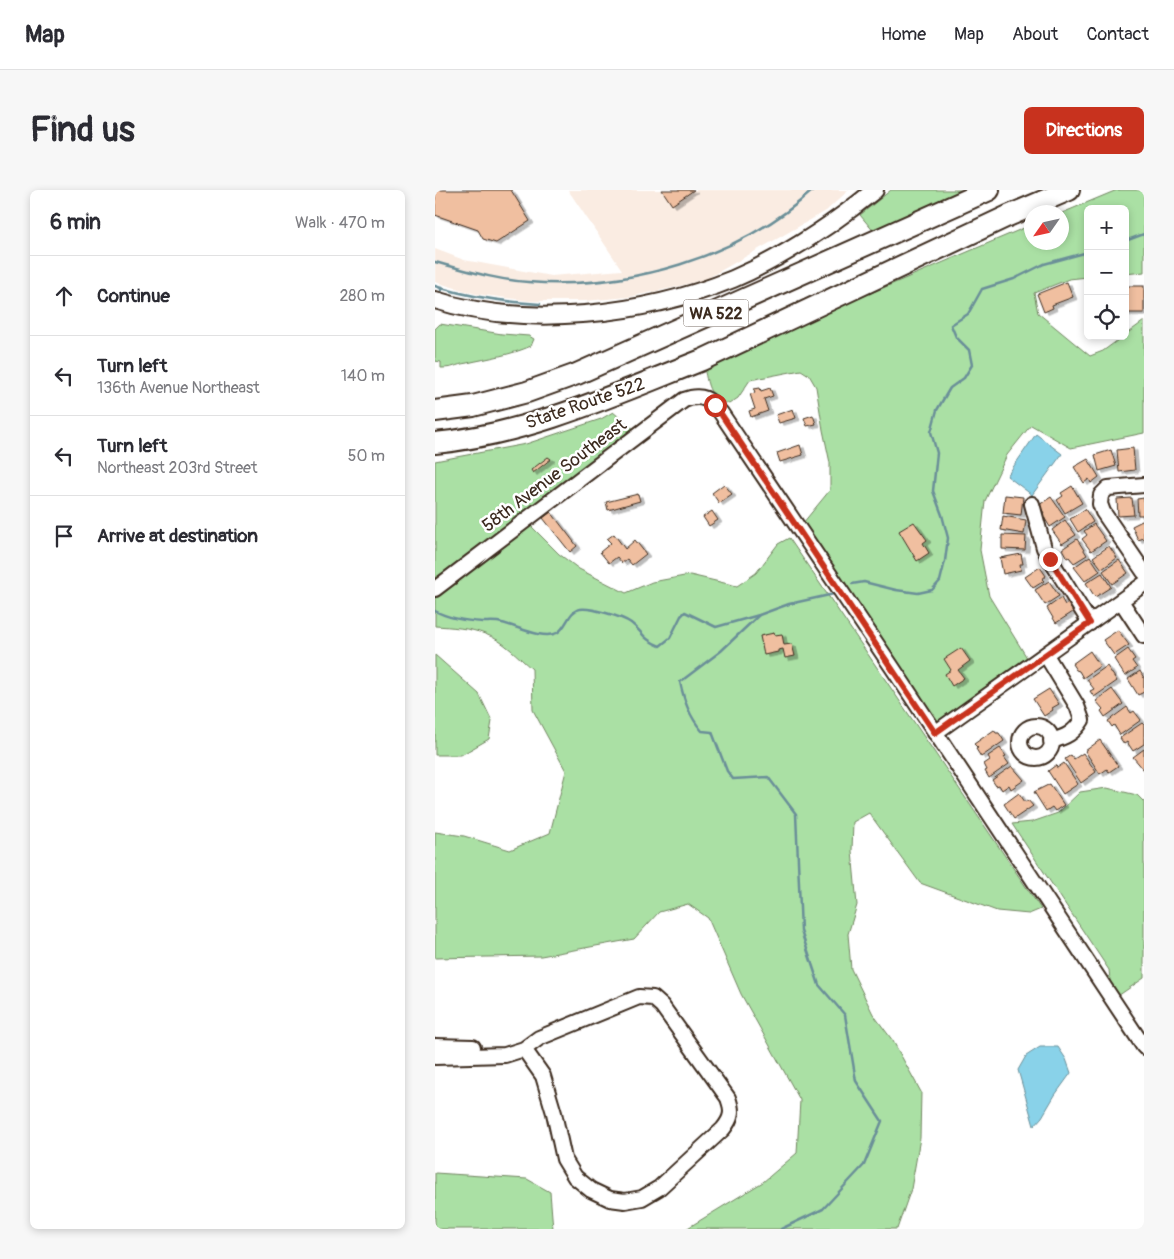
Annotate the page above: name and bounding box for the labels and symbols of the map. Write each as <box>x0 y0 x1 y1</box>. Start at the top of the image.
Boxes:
north arrow <box>1024 205 1069 250</box>
road number: WA 522 <box>683 300 749 326</box>
street label: State Route 522 <box>522 372 648 435</box>
route start <box>704 394 727 417</box>
street label: 58th Avenue Southeast <box>477 413 632 537</box>
route end <box>1039 548 1062 571</box>

